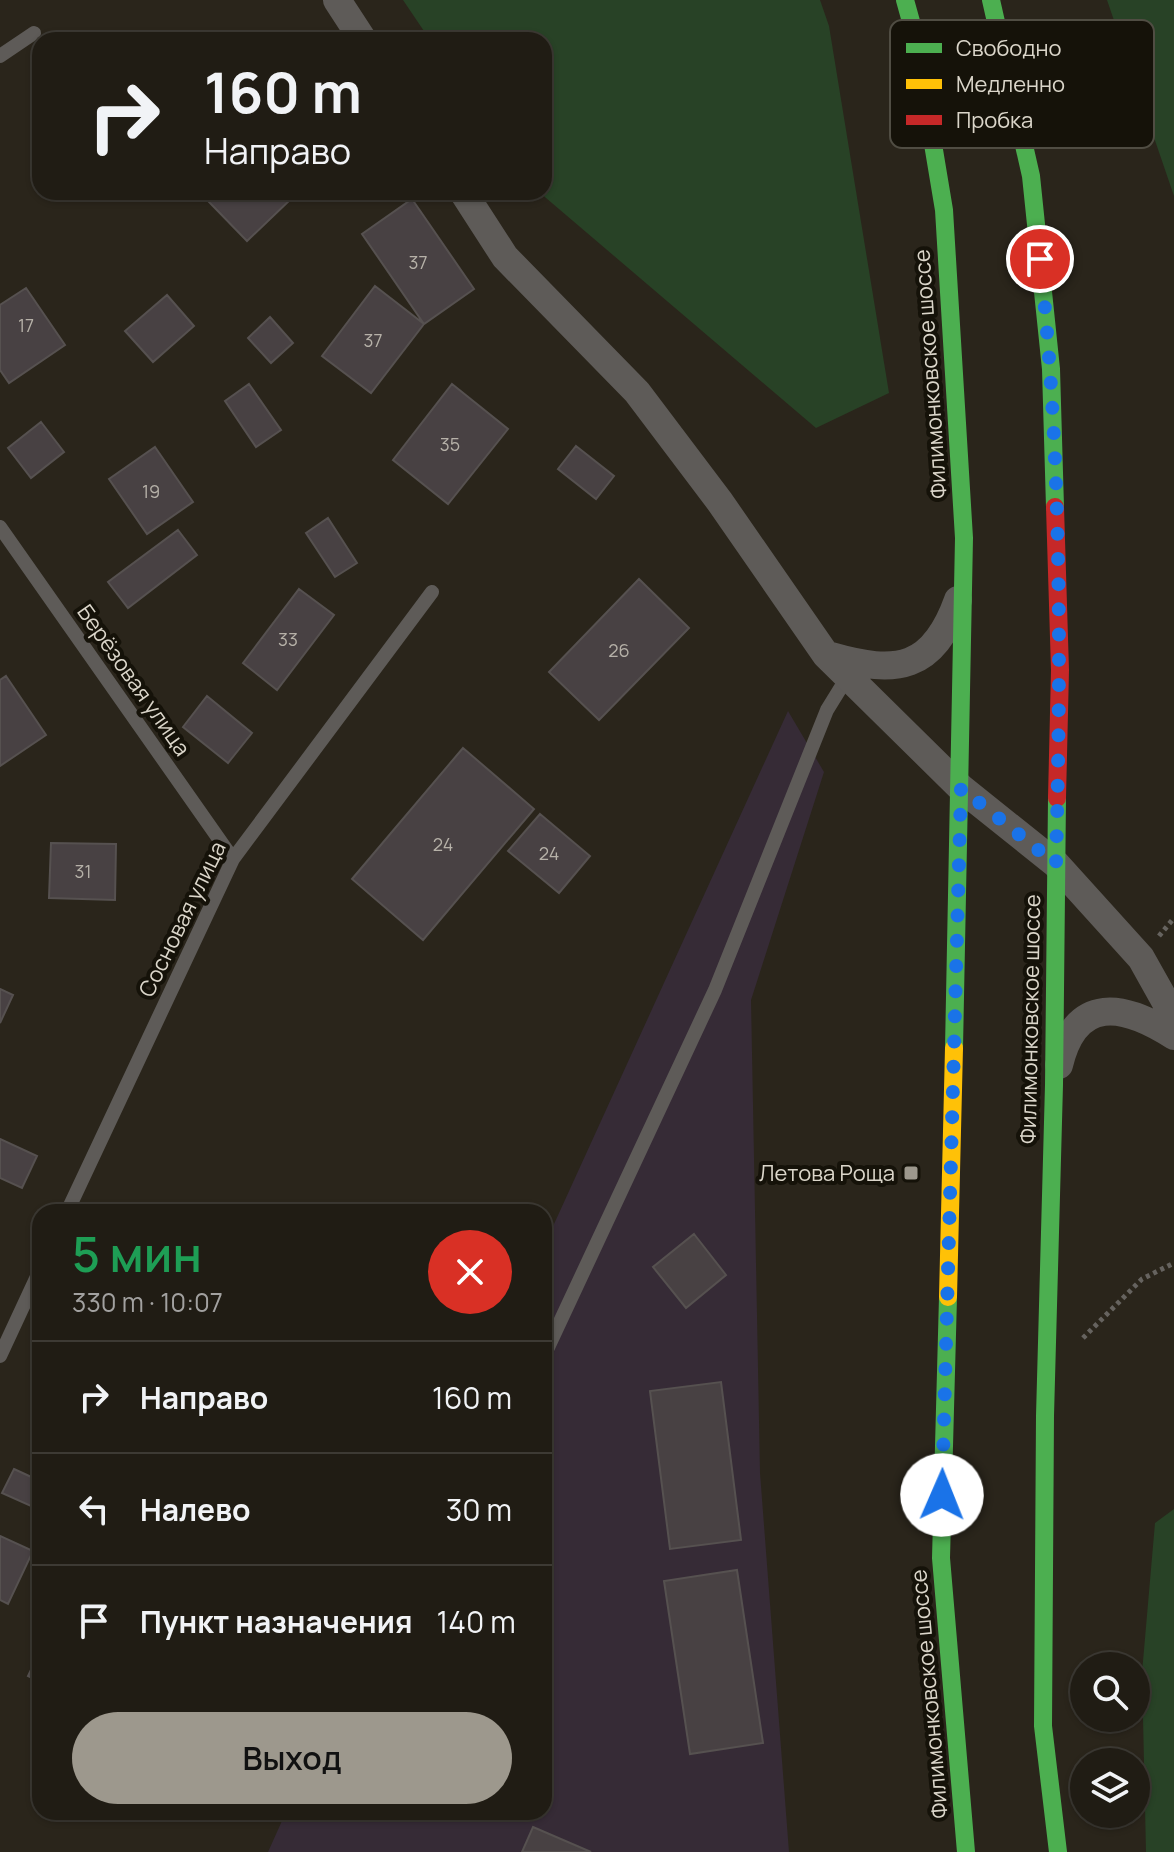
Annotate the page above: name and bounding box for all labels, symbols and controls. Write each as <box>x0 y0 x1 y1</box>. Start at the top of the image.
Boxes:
legend <box>890 20 1154 148</box>
text: Свободно <box>956 33 1062 63</box>
text: 160 m <box>204 53 362 130</box>
icon: right <box>72 64 176 168</box>
text: Медленно <box>956 69 1065 99</box>
text: Пробка <box>956 105 1033 135</box>
text: Направо <box>204 126 351 175</box>
pin <box>1006 225 1074 293</box>
icon: arrive <box>1018 237 1062 281</box>
street label: Филимонковское шоссе <box>906 248 954 500</box>
house number: 37 <box>409 250 428 274</box>
house number: 17 <box>18 313 34 337</box>
house number: 37 <box>364 328 383 352</box>
house number: 35 <box>440 432 460 456</box>
house number: 19 <box>142 479 160 503</box>
street label: Берёзовая улица <box>71 598 197 762</box>
house number: 33 <box>278 627 298 651</box>
house number: 26 <box>608 638 630 662</box>
house number: 24 <box>433 832 453 856</box>
street label: Сосновая улица <box>131 836 233 1002</box>
house number: 24 <box>539 841 559 865</box>
house number: 31 <box>75 859 91 883</box>
street label: Филимонковское шоссе <box>1013 894 1047 1144</box>
place label: Летова Роща <box>759 1158 895 1188</box>
marker: Летова Роща <box>902 1164 920 1182</box>
text: 5 мин <box>72 1221 202 1286</box>
button: close <box>428 1230 512 1314</box>
text: 330 m · 10:07 <box>72 1284 223 1320</box>
icon: right <box>72 1375 116 1419</box>
text: Направо <box>140 1377 268 1418</box>
text: 160 m <box>432 1377 512 1418</box>
position arrow <box>900 1453 984 1537</box>
icon: left <box>72 1487 116 1531</box>
text: Налево <box>140 1489 250 1530</box>
text: 30 m <box>446 1489 512 1530</box>
street label: Филимонковское шоссе <box>903 1568 955 1820</box>
icon: arrive <box>72 1599 116 1643</box>
text: Пункт назначения <box>140 1601 413 1642</box>
text: 140 m <box>437 1601 516 1642</box>
map controls <box>1070 1652 1150 1828</box>
button: search <box>1070 1652 1150 1732</box>
button: Выход <box>72 1712 512 1804</box>
button: layers <box>1070 1748 1150 1828</box>

